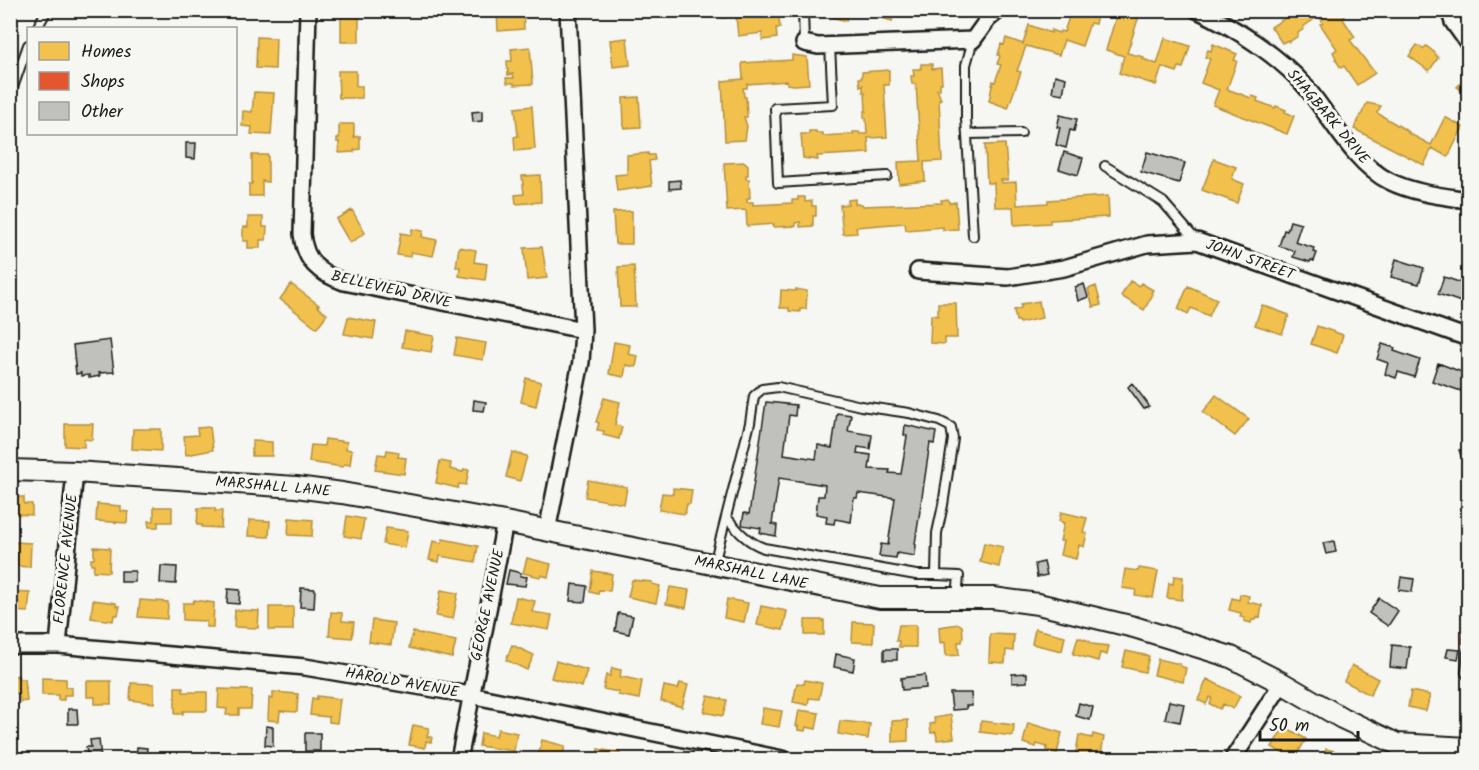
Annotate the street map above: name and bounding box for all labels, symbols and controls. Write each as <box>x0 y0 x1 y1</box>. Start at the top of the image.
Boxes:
legend <box>27 27 237 135</box>
text: Homes <box>81 38 132 67</box>
street label: SHAGBARK DRIVE <box>1281 64 1376 171</box>
text: Shops <box>81 68 125 97</box>
text: Other <box>81 98 124 127</box>
street label: JOHN STREET <box>1202 233 1300 288</box>
street label: BELLEVIEW DRIVE <box>329 265 455 316</box>
street label: MARSHALL LANE <box>214 470 333 504</box>
street label: FLORENCE AVENUE <box>47 492 85 625</box>
street label: GEORGE AVENUE <box>464 546 512 663</box>
street label: MARSHALL LANE <box>692 549 811 597</box>
street label: HAROLD AVENUE <box>343 661 462 705</box>
scale bar <box>1260 704 1358 742</box>
text: 50 m <box>1269 712 1309 741</box>

